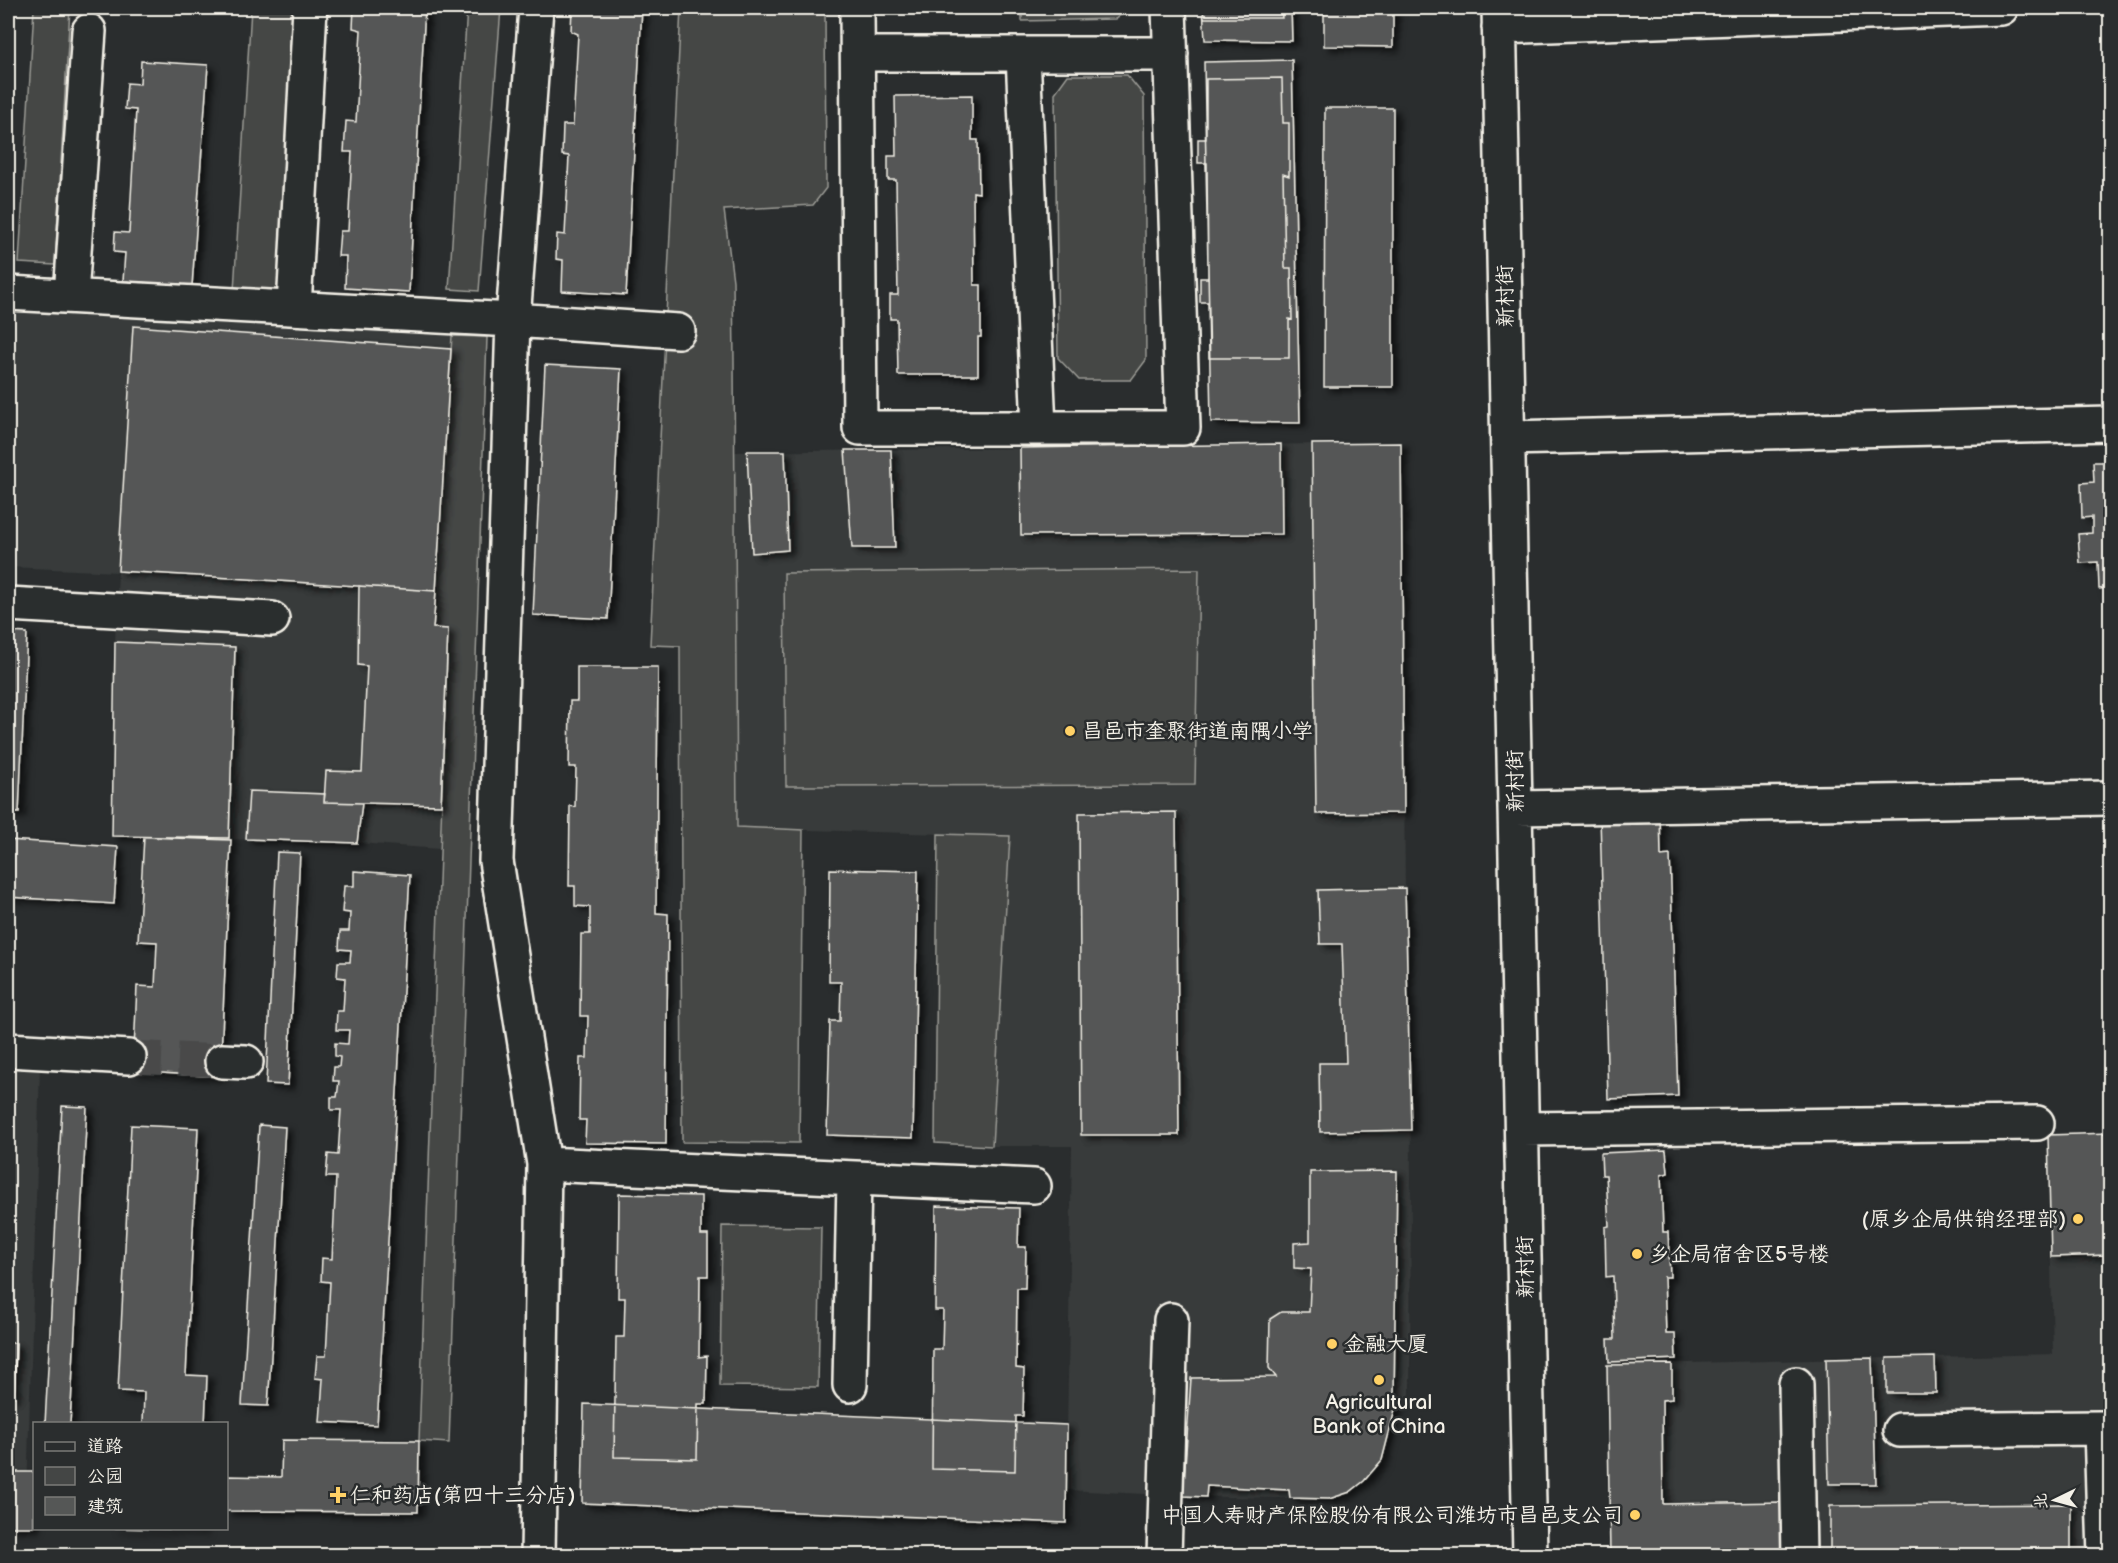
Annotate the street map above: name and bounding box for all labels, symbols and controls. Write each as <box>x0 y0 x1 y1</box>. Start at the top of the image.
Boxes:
street label: 新村街 <box>1492 264 1519 328</box>
place label: 昌邑市奎聚街道南隅小学 <box>1082 719 1313 744</box>
marker: 昌邑市奎聚街道南隅小学 <box>1063 724 1077 738</box>
street label: 新村街 <box>1502 749 1529 813</box>
place label: (原乡企局供销经理部) <box>1862 1207 2066 1232</box>
marker: (原乡企局供销经理部) <box>2071 1212 2085 1226</box>
street label: 新村街 <box>1512 1235 1539 1299</box>
place label: 乡企局宿舍区5号楼 <box>1649 1242 1829 1267</box>
marker: 乡企局宿舍区5号楼 <box>1630 1247 1644 1261</box>
place label: 金融大厦 <box>1344 1332 1428 1357</box>
marker: 金融大厦 <box>1325 1337 1339 1351</box>
marker: Agricultural Bank of China <box>1372 1373 1386 1387</box>
place label: Agricultural Bank of China <box>1312 1390 1446 1439</box>
legend <box>33 1422 228 1530</box>
text: 道路 <box>87 1436 123 1457</box>
text: 公园 <box>87 1466 123 1487</box>
north arrow <box>2025 1470 2085 1530</box>
place label: 仁和药店(第四十三分店) <box>350 1483 575 1508</box>
marker: 仁和药店(第四十三分店) <box>331 1488 345 1502</box>
text: 北 <box>2031 1492 2052 1510</box>
text: 建筑 <box>87 1496 123 1517</box>
place label: 中国人寿财产保险股份有限公司潍坊市昌邑支公司 <box>1161 1503 1623 1528</box>
marker: 中国人寿财产保险股份有限公司潍坊市昌邑支公司 <box>1628 1508 1642 1522</box>

